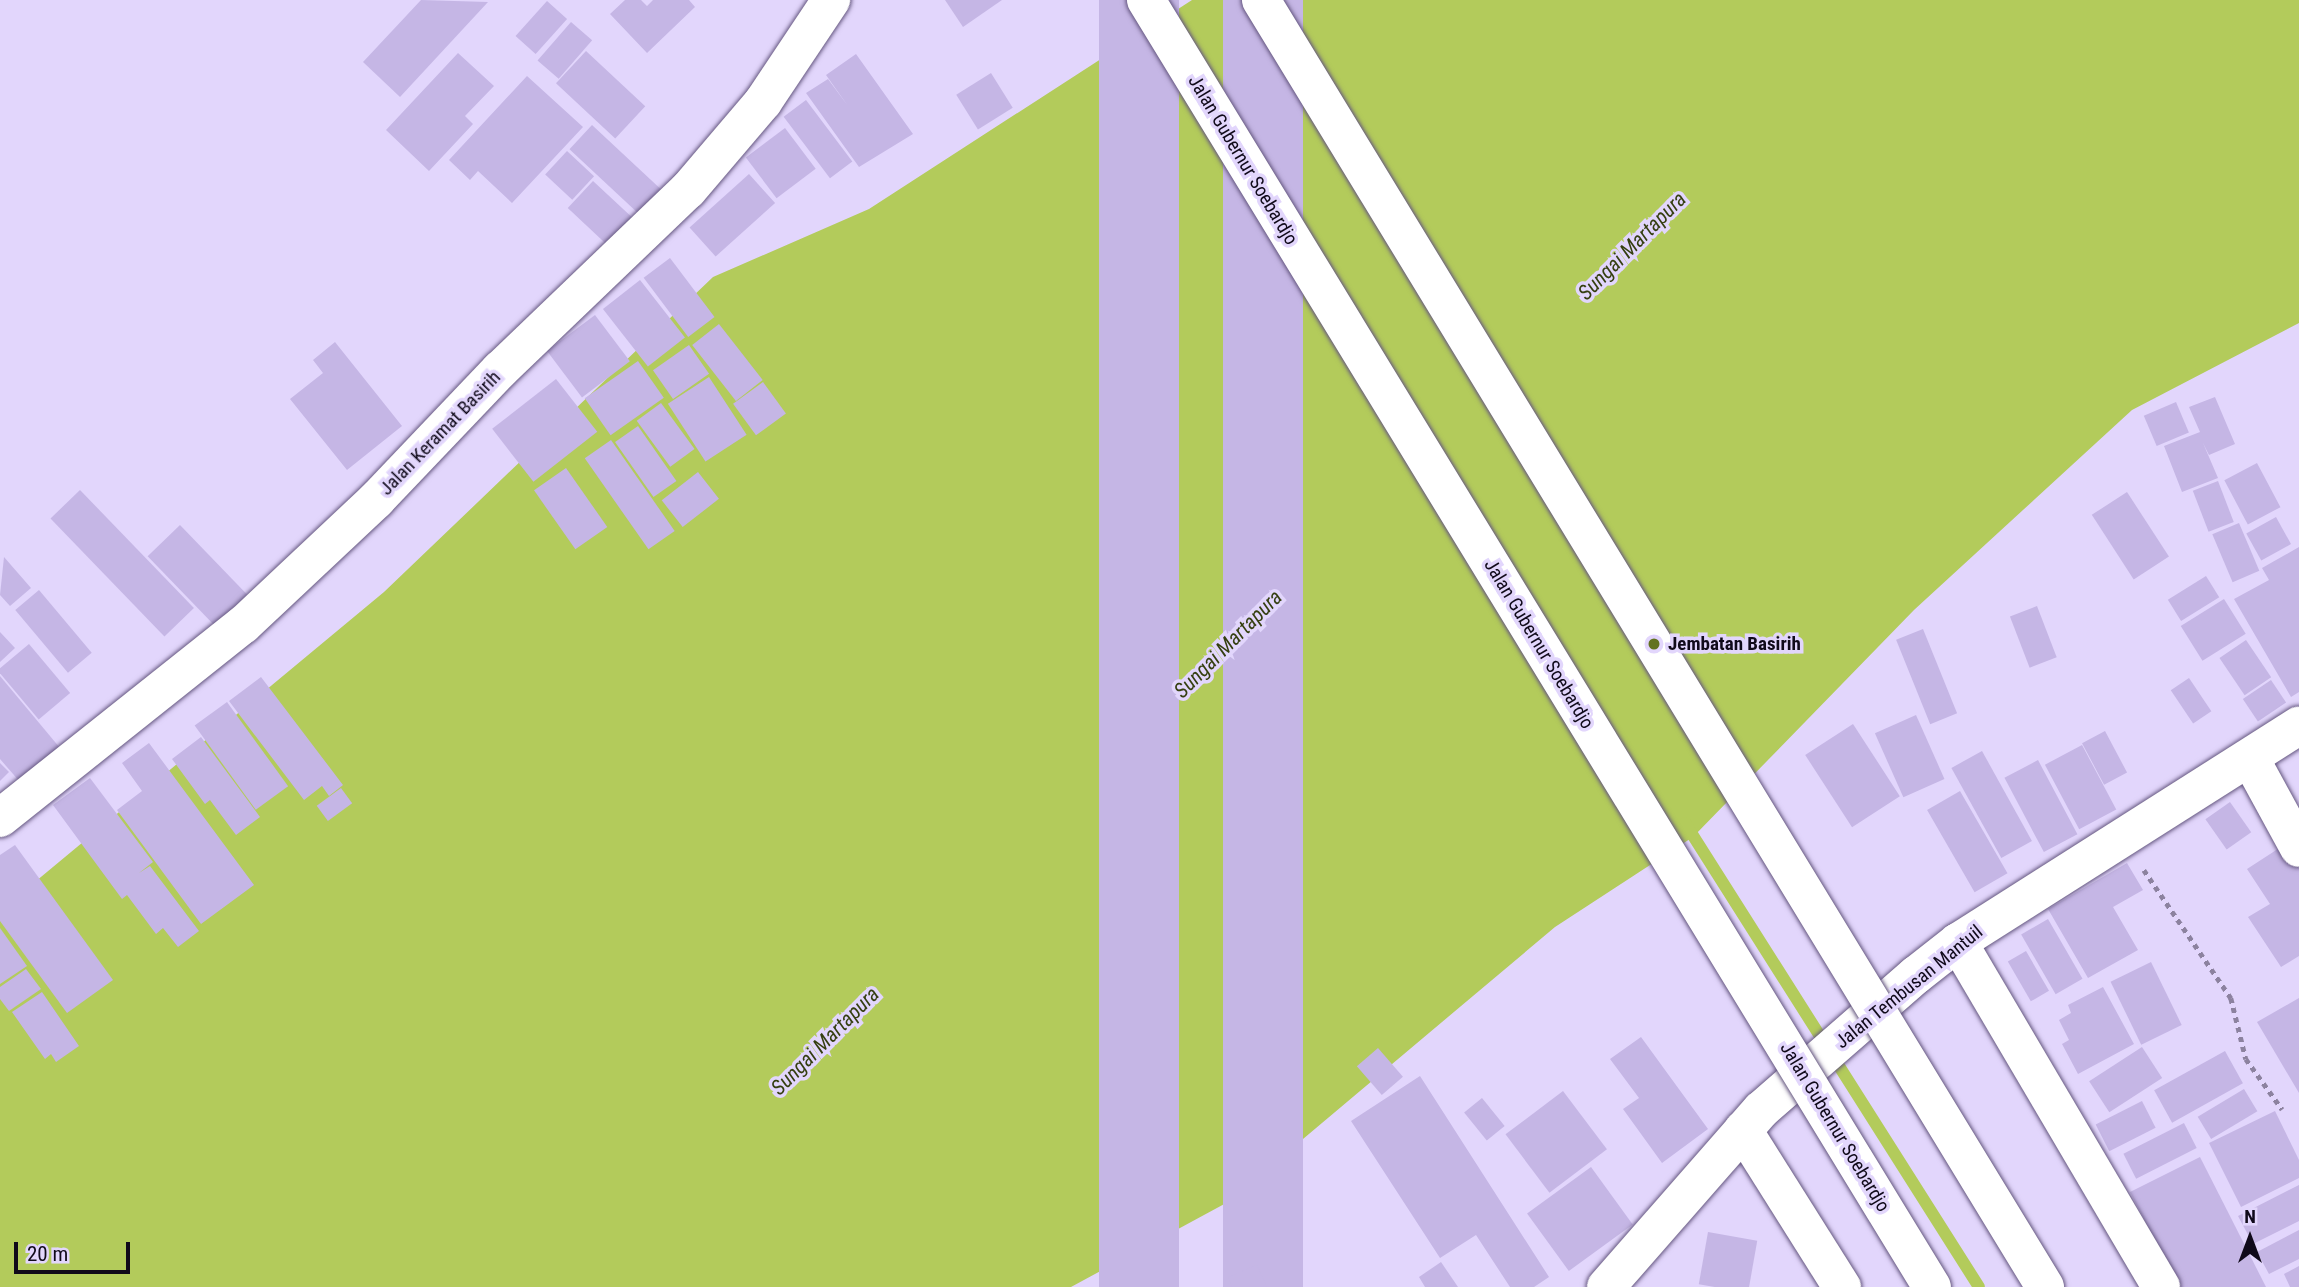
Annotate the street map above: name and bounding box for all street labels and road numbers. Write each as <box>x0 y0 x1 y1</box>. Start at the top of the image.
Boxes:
street label: Jalan Gubernur Soebardjo <box>1183 71 1303 249</box>
street label: Jalan Keramat Basirih <box>375 366 505 500</box>
street label: Jalan Gubernur Soebardjo <box>1479 555 1599 733</box>
street label: Jalan Tembusan Mantuil <box>1830 920 1988 1054</box>
street label: Jalan Gubernur Soebardjo <box>1775 1038 1895 1216</box>

